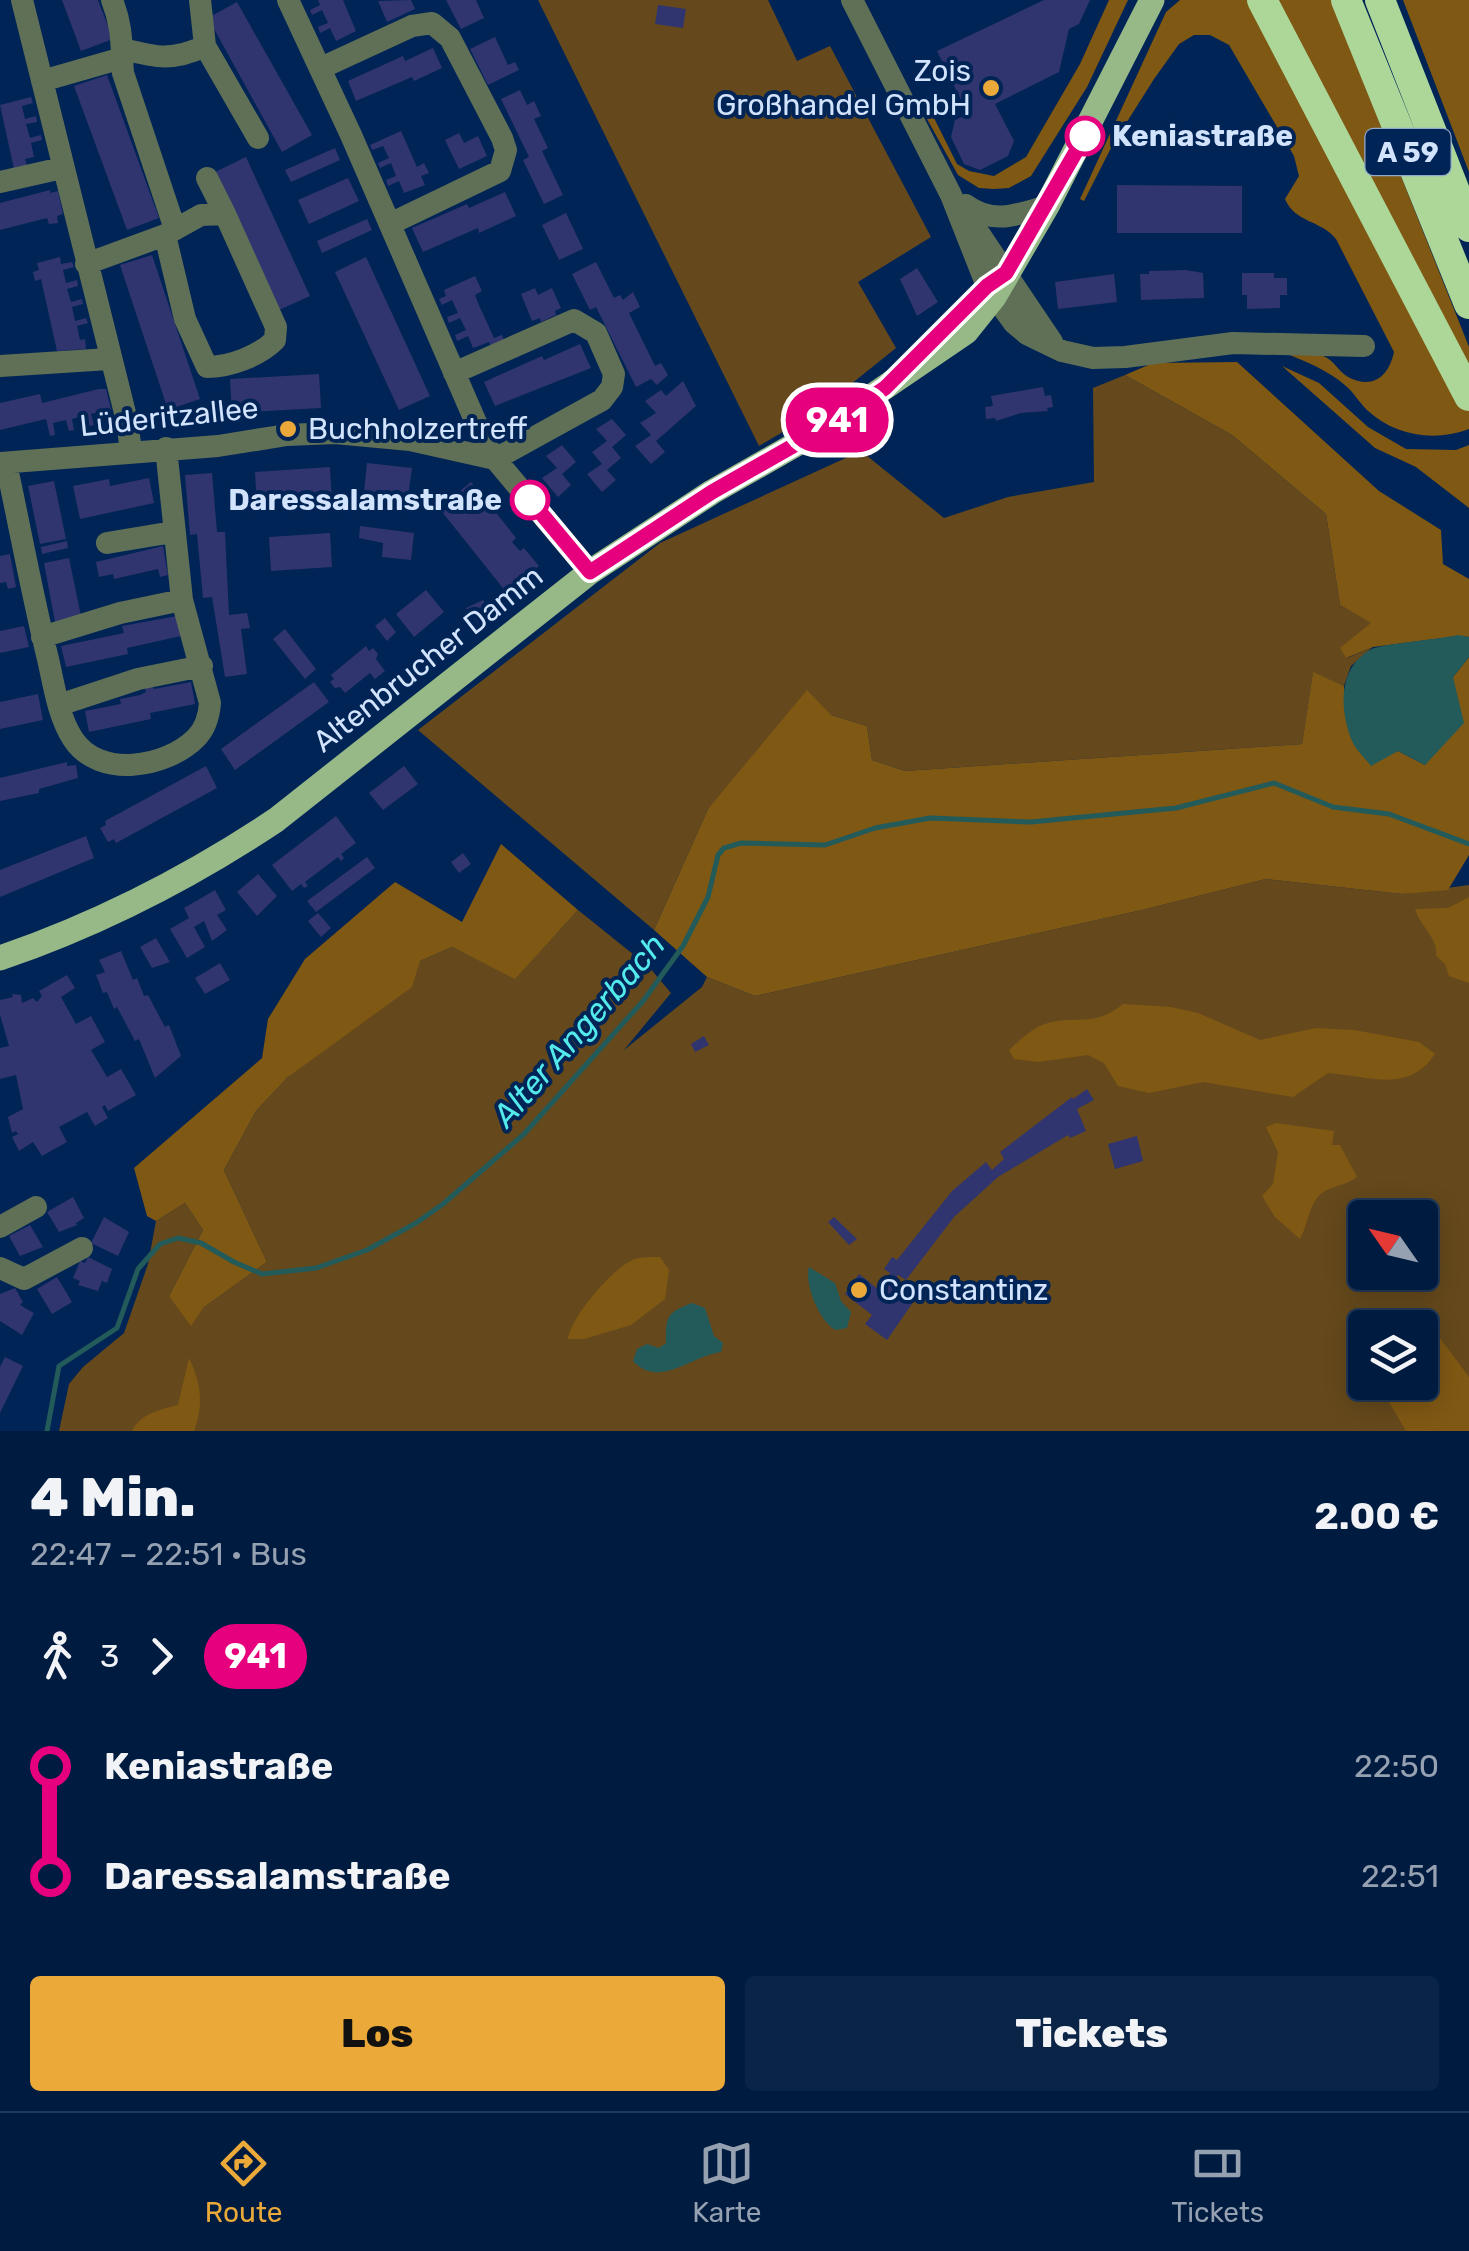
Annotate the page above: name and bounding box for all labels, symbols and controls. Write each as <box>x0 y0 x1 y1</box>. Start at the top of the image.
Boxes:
place label: Zois Großhandel GmbH <box>716 53 971 123</box>
marker: Zois Großhandel GmbH <box>980 77 1002 99</box>
marker: Keniastraße <box>1066 117 1104 155</box>
place label: Keniastraße <box>1112 118 1293 154</box>
road number: A 59 <box>1366 129 1450 175</box>
line badge: 941 <box>780 388 894 452</box>
street label: Lüderitzallee <box>78 390 260 444</box>
text: 941 <box>806 399 868 441</box>
place label: Buchholzertreff <box>308 411 527 447</box>
marker: Buchholzertreff <box>277 418 299 440</box>
marker: Daressalamstraße <box>511 481 549 519</box>
place label: Daressalamstraße <box>228 482 502 518</box>
street label: Altenbrucher Damm <box>306 558 550 760</box>
water label: Alter Angerbach <box>484 926 673 1136</box>
north arrow <box>1348 1200 1438 1290</box>
map controls <box>1348 1200 1438 1400</box>
place label: Constantinz <box>879 1272 1048 1308</box>
marker: Constantinz <box>848 1279 870 1301</box>
button: layers <box>1348 1310 1438 1400</box>
text: 4 Min. <box>30 1465 196 1530</box>
text: 2.00 € <box>1314 1493 1439 1539</box>
text: 22:47 – 22:51 · Bus <box>30 1535 307 1573</box>
icon: walk <box>30 1629 85 1684</box>
icon: forward <box>134 1629 189 1684</box>
text: 941 <box>224 1635 287 1677</box>
text: 3 <box>100 1637 119 1675</box>
text: Keniastraße <box>104 1743 333 1789</box>
text: 22:50 <box>1354 1747 1439 1785</box>
text: Daressalamstraße <box>104 1853 451 1899</box>
text: 22:51 <box>1361 1857 1439 1895</box>
button: Los <box>30 1976 725 2091</box>
button: Tickets <box>745 1976 1439 2091</box>
tab: Route <box>205 2136 283 2229</box>
tab: Karte <box>692 2136 762 2229</box>
tab: Tickets <box>1171 2136 1264 2229</box>

